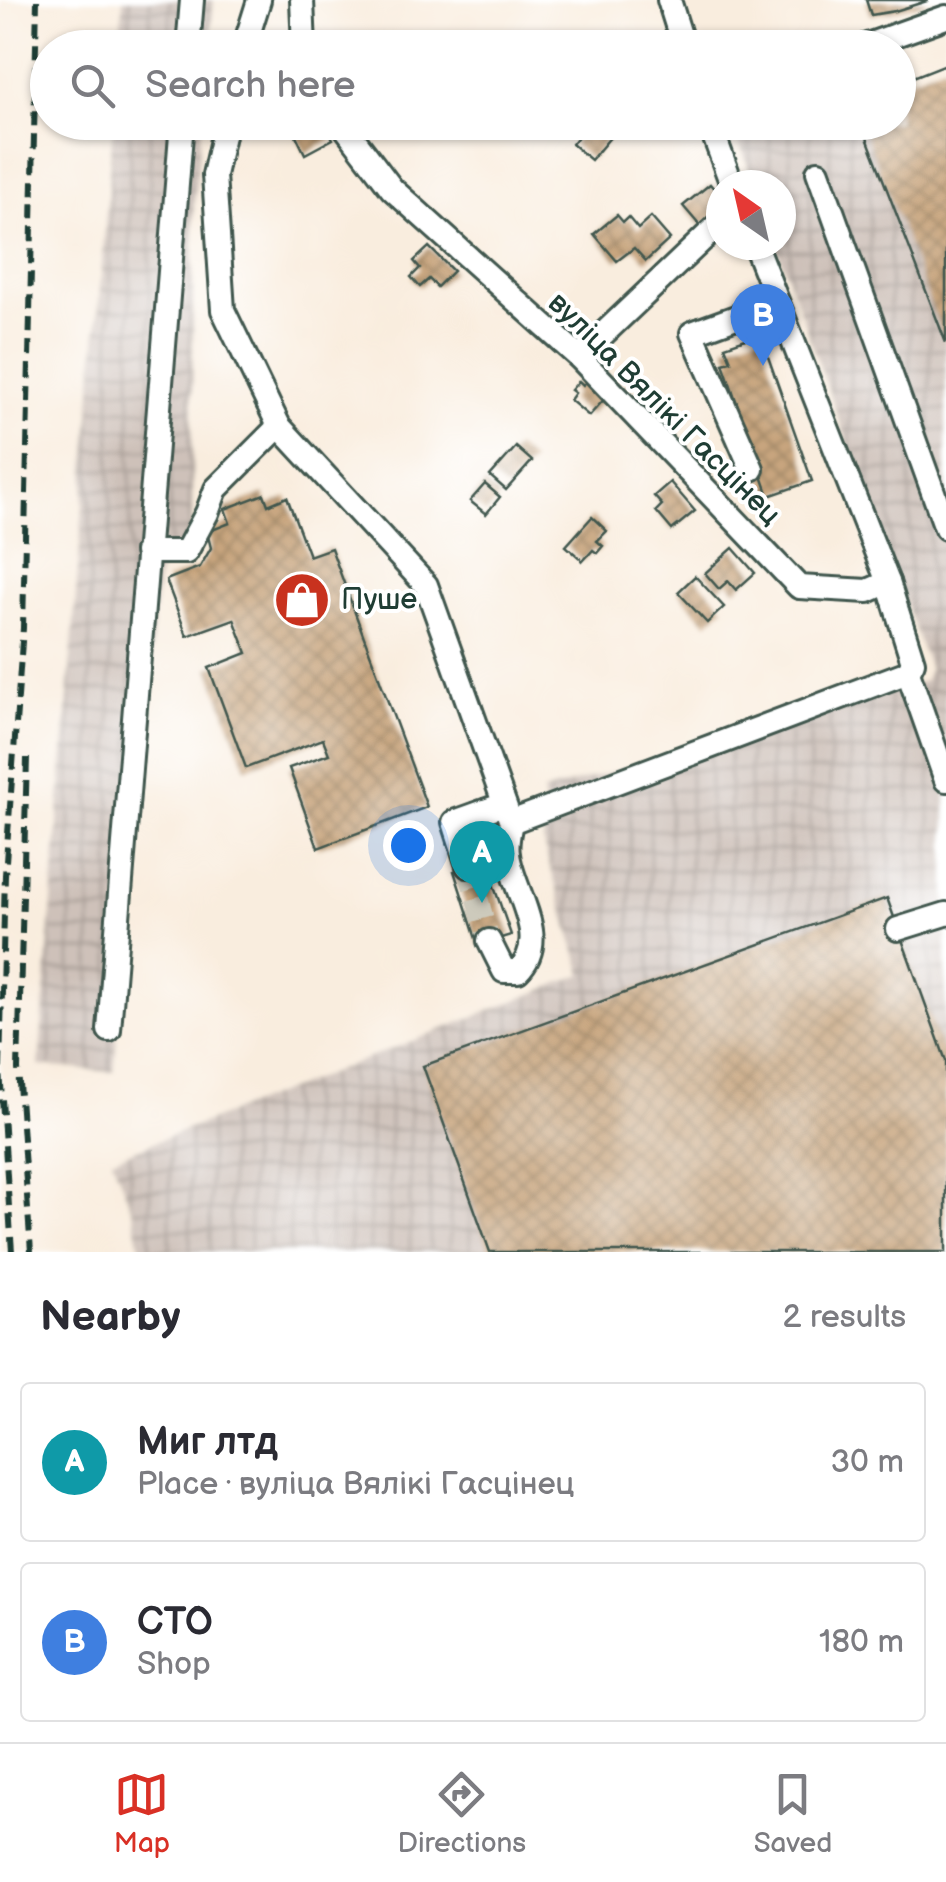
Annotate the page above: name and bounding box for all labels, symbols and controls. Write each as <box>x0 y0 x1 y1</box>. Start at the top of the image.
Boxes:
search box <box>30 30 916 140</box>
icon: search <box>65 58 120 113</box>
text: Search here <box>145 63 356 108</box>
north arrow <box>706 170 796 260</box>
pin: B <box>730 284 796 366</box>
street label: вуліца Вялікі Гасцінец <box>540 285 788 533</box>
shop icon: Пуше <box>272 570 332 630</box>
place label: Пуше <box>341 582 417 618</box>
your location <box>383 820 434 871</box>
pin: A <box>450 820 514 903</box>
text: Nearby <box>40 1292 180 1343</box>
text: 2 results <box>782 1298 906 1337</box>
text: Миг лтд <box>137 1420 278 1465</box>
text: A <box>65 1443 84 1482</box>
text: 30 m <box>830 1443 904 1482</box>
text: Place · вуліца Вялікі Гасцінец <box>137 1465 574 1504</box>
text: СТО <box>137 1600 213 1645</box>
text: B <box>63 1623 86 1662</box>
text: 180 m <box>819 1623 904 1662</box>
text: Shop <box>137 1645 211 1684</box>
tab: Map <box>114 1767 170 1860</box>
tab: Directions <box>397 1767 526 1860</box>
tab: Saved <box>754 1767 832 1860</box>

